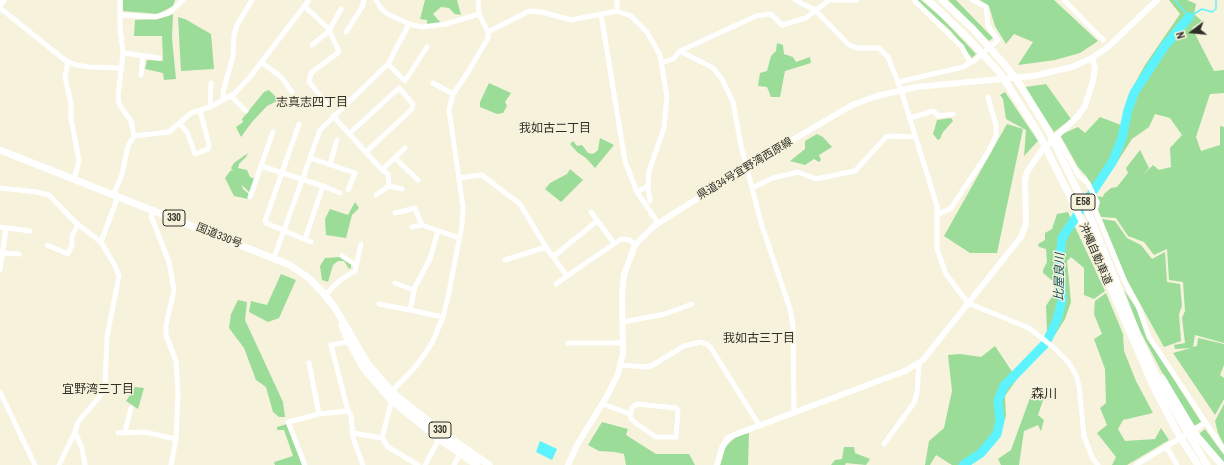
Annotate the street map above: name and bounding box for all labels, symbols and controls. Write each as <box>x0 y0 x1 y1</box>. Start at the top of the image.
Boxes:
north arrow <box>1172 12 1212 52</box>
text: N <box>1173 30 1188 40</box>
district label: 志真志四丁目 <box>276 96 348 110</box>
district label: 我如古二丁目 <box>519 122 591 136</box>
street label: 県道34号宜野湾西原線 <box>695 135 795 203</box>
road number: E58 <box>1071 194 1095 210</box>
road number: 330 <box>163 210 185 226</box>
street label: 国道330号 <box>194 221 244 251</box>
street label: 沖縄自動車道 <box>1076 221 1114 287</box>
water label: 比屋良川 <box>1052 253 1068 301</box>
district label: 我如古三丁目 <box>723 332 795 346</box>
district label: 宜野湾三丁目 <box>62 383 134 397</box>
district label: 森川 <box>1031 387 1057 403</box>
road number: 330 <box>429 422 451 438</box>

